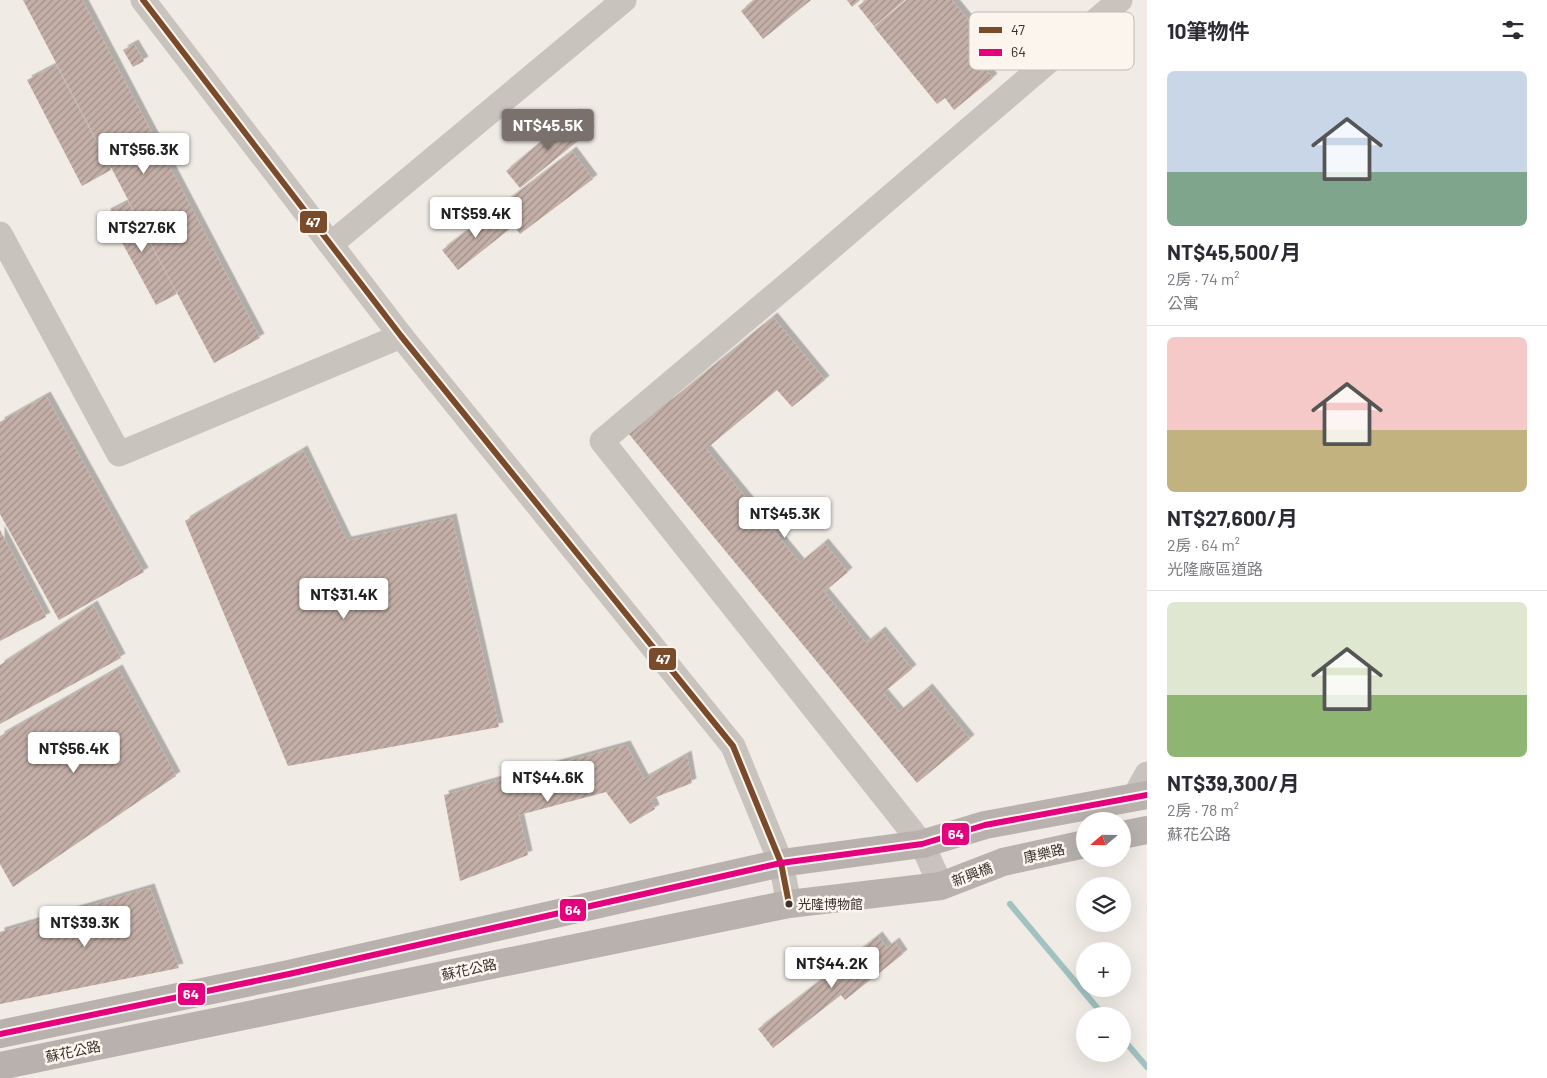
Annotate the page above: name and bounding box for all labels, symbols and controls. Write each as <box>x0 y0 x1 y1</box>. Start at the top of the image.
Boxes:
legend <box>969 12 1134 70</box>
icon: filters <box>1499 16 1527 44</box>
text: 10筆物件 <box>1167 18 1249 43</box>
text: 47 <box>1011 21 1025 38</box>
text: 64 <box>1011 43 1026 60</box>
icon: home <box>1302 104 1392 194</box>
pin: NT$45.5K <box>496 108 600 151</box>
text: NT$45.5K <box>513 115 583 134</box>
pin: NT$56.3K <box>92 132 196 175</box>
text: NT$56.3K <box>109 139 179 158</box>
pin: NT$59.4K <box>424 196 528 239</box>
text: NT$59.4K <box>441 203 511 222</box>
pin: NT$27.6K <box>90 210 194 253</box>
line badge: 47 <box>299 210 328 234</box>
text: 47 <box>306 213 320 230</box>
text: NT$27.6K <box>108 217 176 236</box>
text: NT$45,500/月 <box>1167 239 1301 264</box>
text: 2房 · 74 m² <box>1167 269 1239 288</box>
text: 公寓 <box>1167 293 1199 312</box>
icon: home <box>1302 369 1392 459</box>
pin: NT$45.3K <box>733 496 837 539</box>
text: NT$45.3K <box>750 503 820 522</box>
text: NT$27,600/月 <box>1167 505 1298 530</box>
text: 2房 · 64 m² <box>1167 535 1240 554</box>
text: 光隆廠區道路 <box>1167 559 1263 578</box>
pin: NT$31.4K <box>292 578 396 620</box>
text: NT$31.4K <box>310 584 378 603</box>
icon: home <box>1302 634 1392 724</box>
line badge: 47 <box>648 647 677 671</box>
text: 47 <box>656 650 670 667</box>
pin: NT$56.4K <box>22 732 126 774</box>
text: NT$56.4K <box>39 738 109 757</box>
pin: NT$44.6K <box>496 760 600 803</box>
text: NT$44.6K <box>512 767 584 786</box>
text: NT$39,300/月 <box>1167 770 1300 795</box>
text: 2房 · 78 m² <box>1167 800 1239 819</box>
north arrow <box>1076 812 1131 868</box>
map controls <box>1076 812 1131 1062</box>
line badge: 64 <box>941 822 970 846</box>
text: 蘇花公路 <box>1167 824 1231 843</box>
text: 64 <box>948 825 964 842</box>
street label: 康樂路 <box>1022 840 1066 866</box>
street label: 新興橋 <box>949 859 995 889</box>
button: layers <box>1076 877 1131 932</box>
place label: 光隆博物館 <box>798 896 863 912</box>
line badge: 64 <box>559 898 587 922</box>
marker: 光隆博物館 <box>784 899 794 909</box>
text: 64 <box>565 901 581 918</box>
pin: NT$39.3K <box>33 906 137 948</box>
text: NT$39.3K <box>50 912 120 931</box>
button: + <box>1076 942 1131 997</box>
pin: NT$44.2K <box>780 946 884 989</box>
text: NT$44.2K <box>796 953 868 972</box>
street label: 蘇花公路 <box>440 955 498 983</box>
line badge: 64 <box>177 982 206 1006</box>
text: 64 <box>183 985 199 1002</box>
button: − <box>1076 1007 1131 1062</box>
street label: 蘇花公路 <box>44 1037 102 1065</box>

